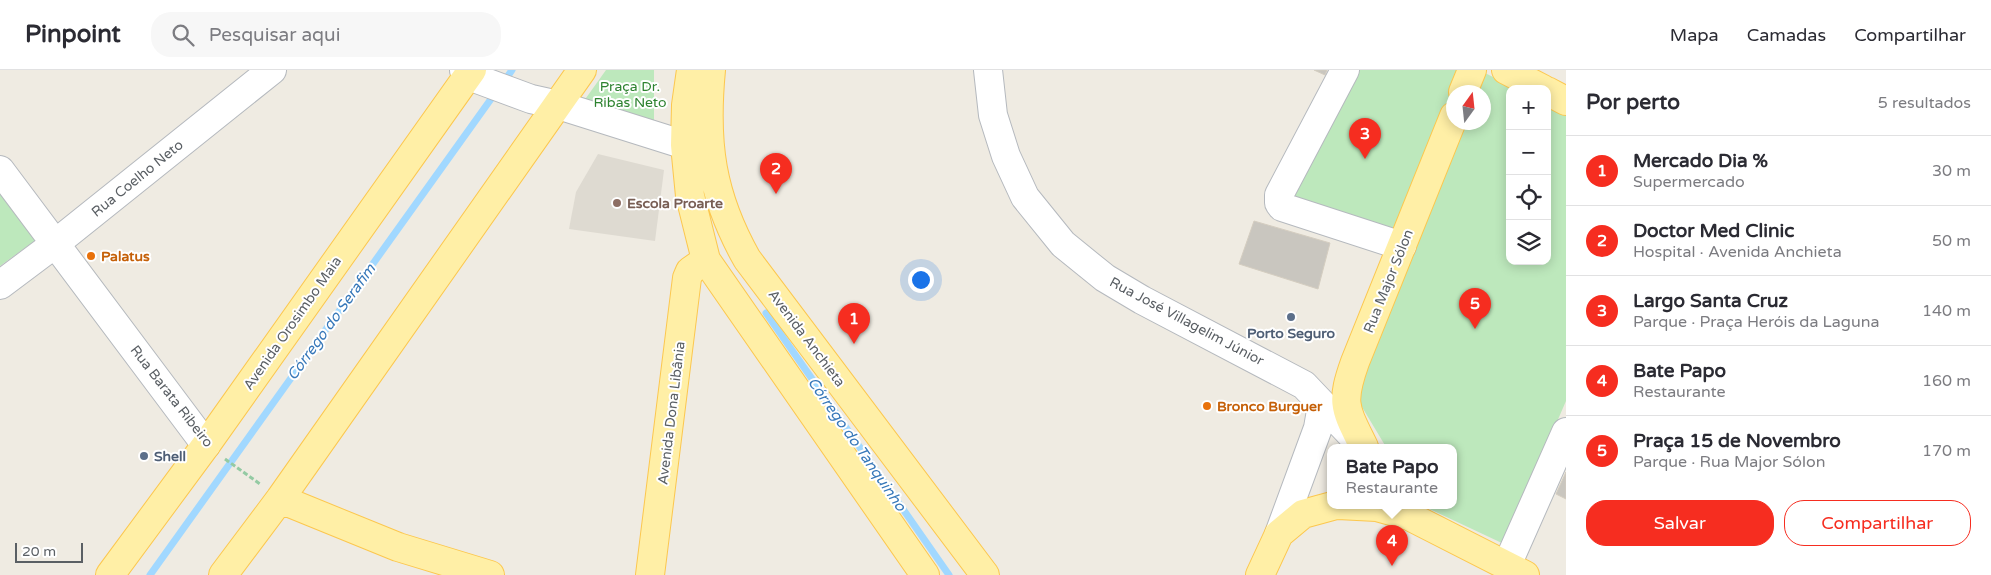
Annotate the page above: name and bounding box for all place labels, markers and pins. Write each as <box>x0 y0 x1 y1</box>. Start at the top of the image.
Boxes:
pin: 3 <box>1349 118 1381 159</box>
pin: 2 <box>760 153 792 194</box>
place label: Escola Proarte <box>627 195 723 212</box>
marker: Escola Proarte <box>611 197 623 209</box>
place label: Palatus <box>101 248 150 265</box>
marker: Palatus <box>85 250 97 262</box>
pin: 5 <box>1459 288 1491 329</box>
pin: 1 <box>838 303 870 344</box>
marker: Porto Seguro <box>1285 311 1297 323</box>
place label: Porto Seguro <box>1247 325 1336 342</box>
place label: Bronco Burguer <box>1217 398 1323 415</box>
marker: Bronco Burguer <box>1201 400 1213 412</box>
place label: Shell <box>154 448 186 465</box>
marker: Shell <box>138 450 150 462</box>
pin: 4 <box>1376 525 1408 566</box>

